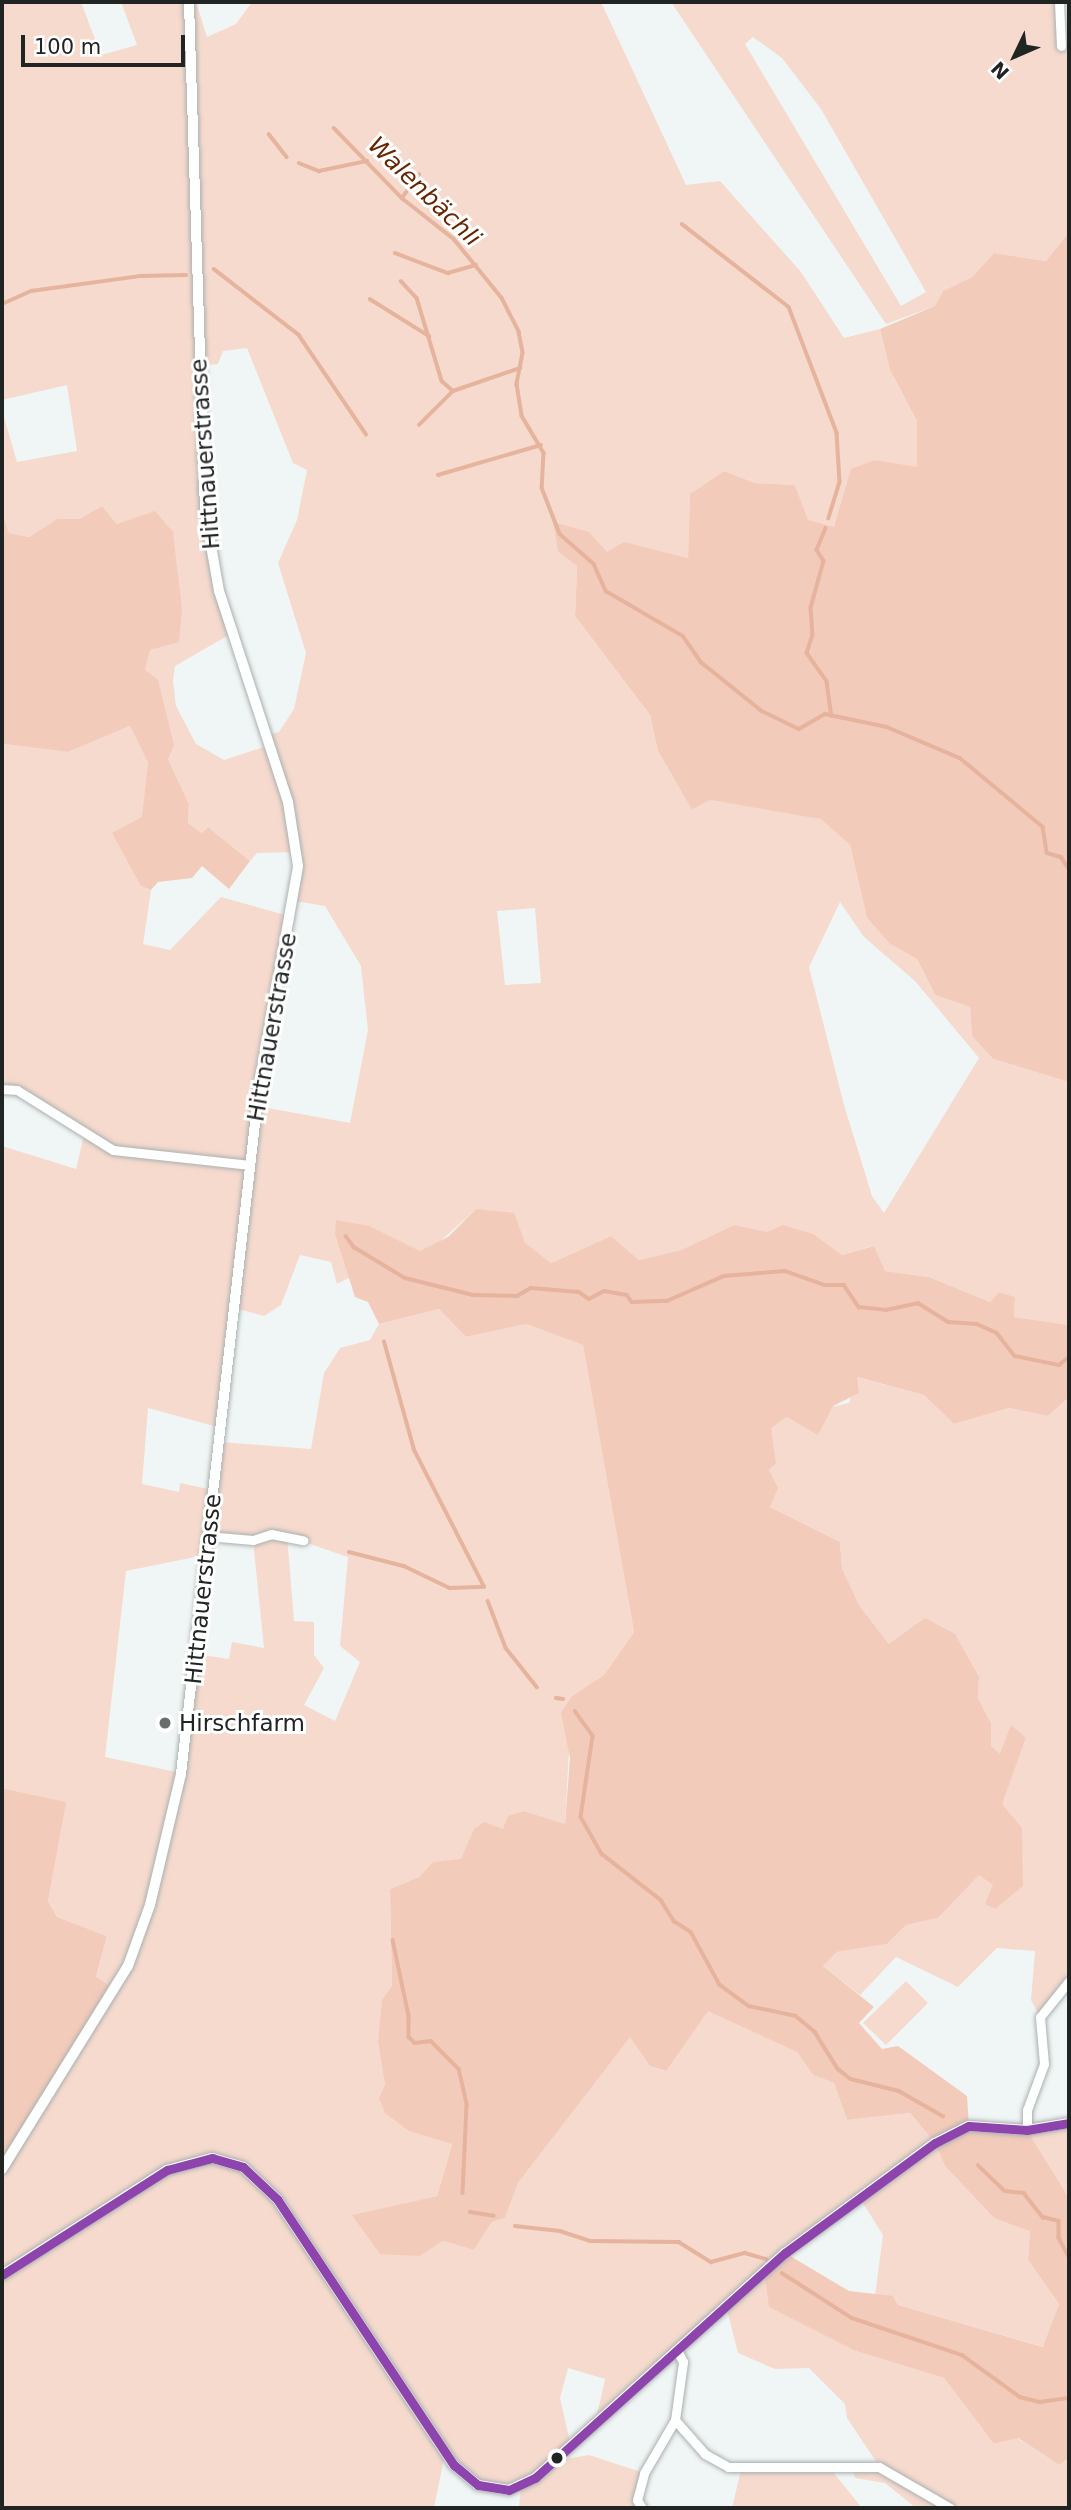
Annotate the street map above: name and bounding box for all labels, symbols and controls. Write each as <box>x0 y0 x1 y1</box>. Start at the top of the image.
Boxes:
scale bar <box>24 21 189 65</box>
north arrow <box>980 21 1050 91</box>
text: 100 m <box>34 35 101 59</box>
text: N <box>986 57 1013 84</box>
water label: Walenbächli <box>362 131 486 253</box>
street label: Hittnauerstrasse <box>185 358 225 550</box>
street label: Hittnauerstrasse <box>242 930 302 1124</box>
street label: Hittnauerstrasse <box>179 1492 227 1686</box>
place label: Hirschfarm <box>179 1709 305 1737</box>
marker: Hirschfarm <box>157 1715 173 1731</box>
unlabelled marker <box>550 2451 564 2465</box>

